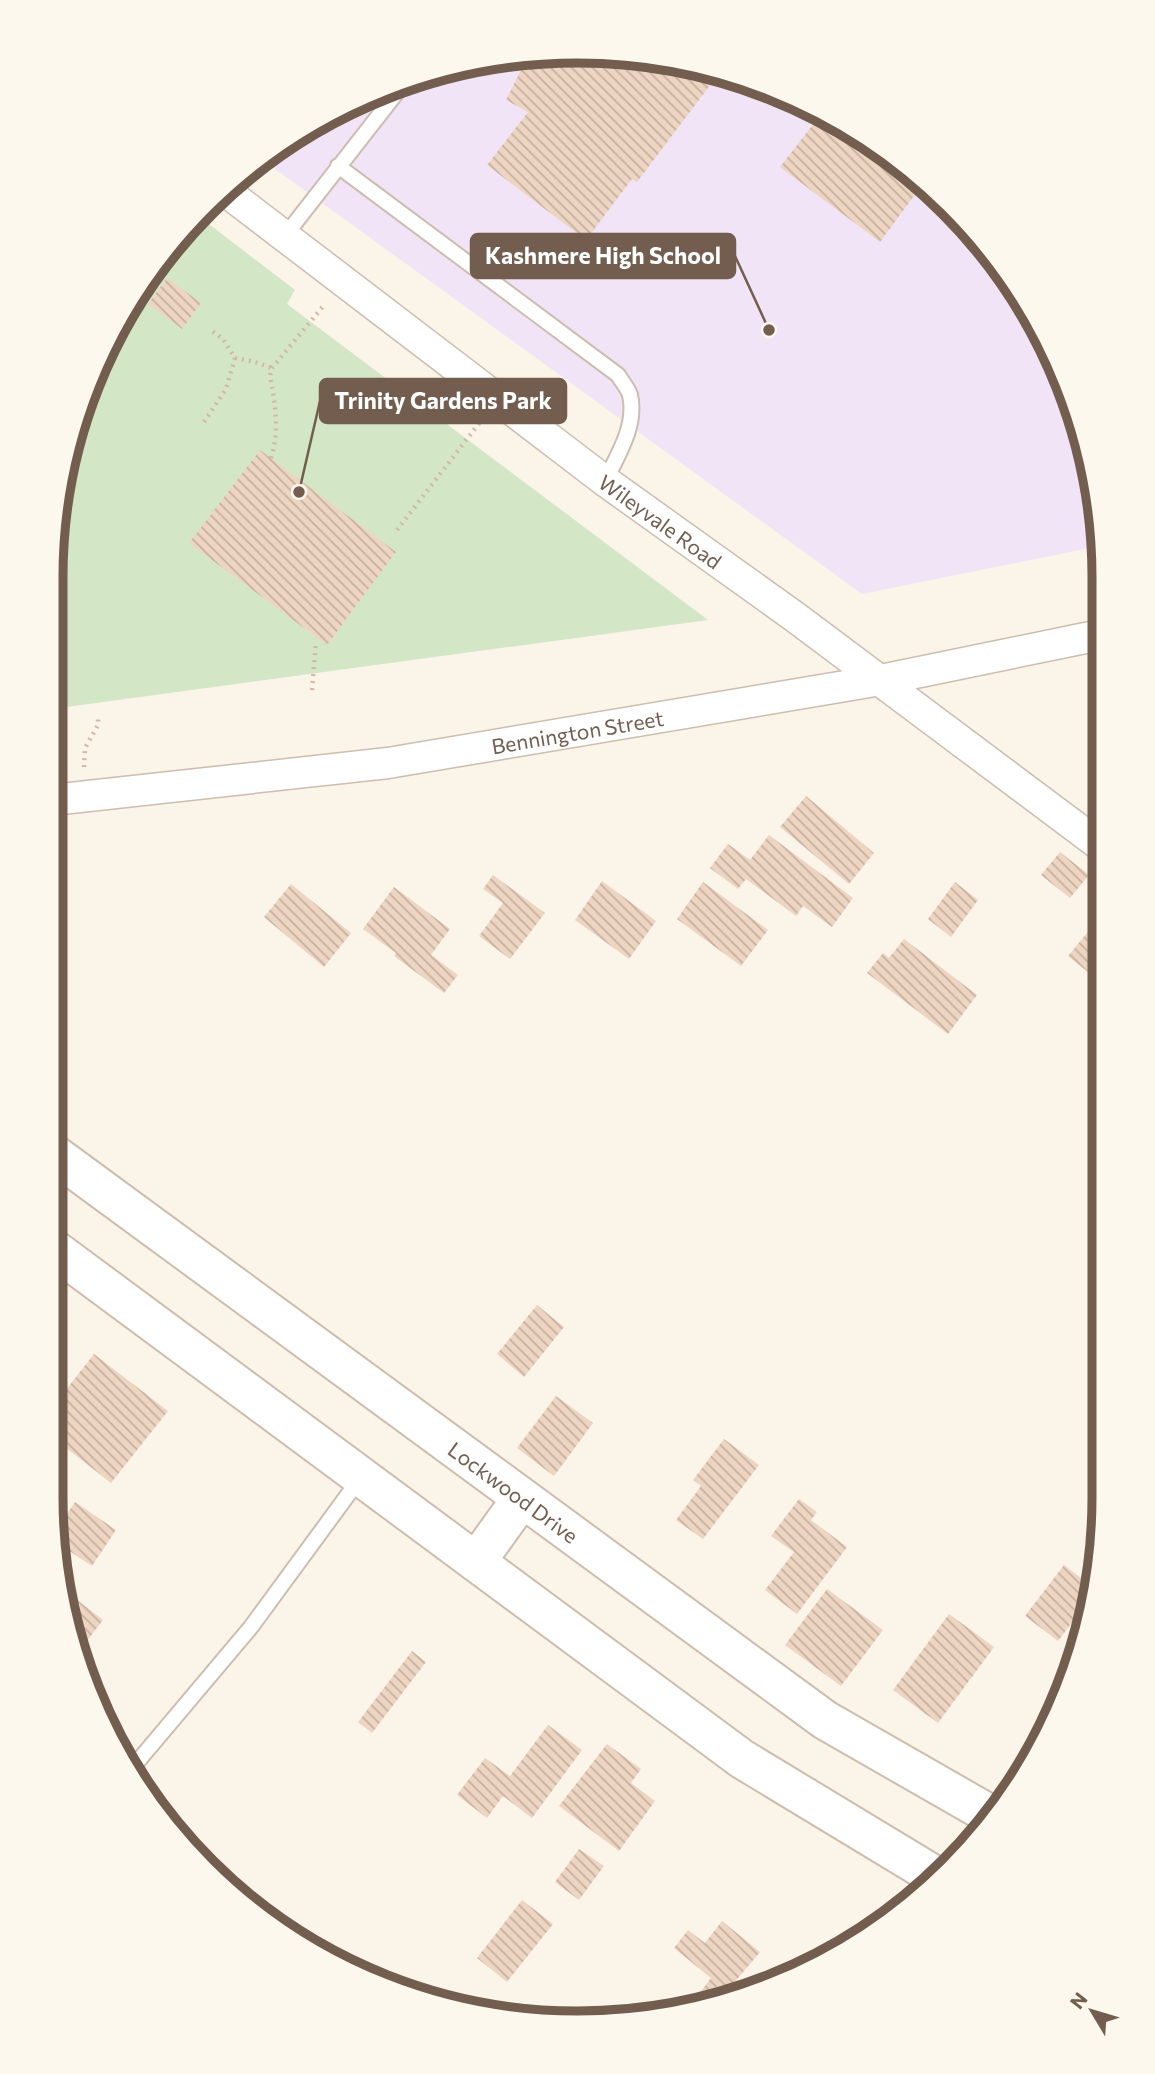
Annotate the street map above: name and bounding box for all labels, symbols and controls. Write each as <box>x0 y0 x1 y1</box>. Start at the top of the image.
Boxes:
callout: Kashmere High School <box>471 234 735 278</box>
text: Kashmere High School <box>485 241 721 269</box>
callout: Trinity Gardens Park <box>320 379 566 423</box>
text: Trinity Gardens Park <box>334 386 552 414</box>
street label: Wileyvale Road <box>595 469 727 573</box>
street label: Bennington Street <box>489 704 665 758</box>
street label: Lockwood Drive <box>444 1436 584 1547</box>
north arrow <box>1057 1976 1127 2046</box>
text: N <box>1065 1988 1092 2013</box>

